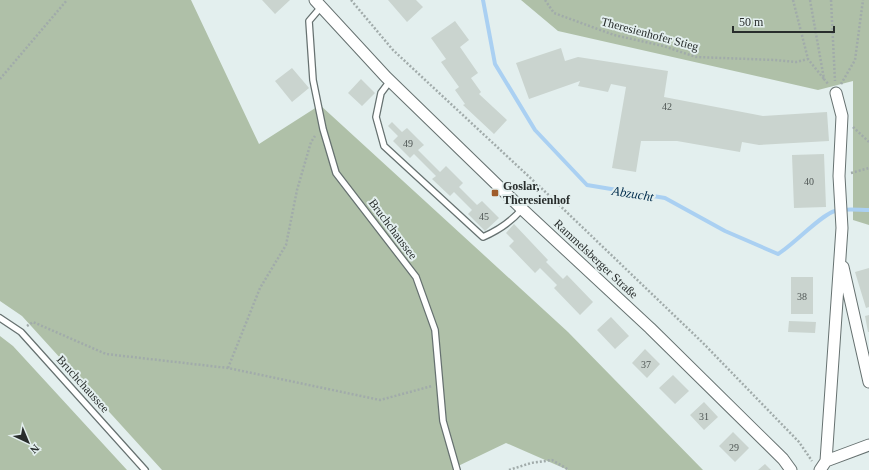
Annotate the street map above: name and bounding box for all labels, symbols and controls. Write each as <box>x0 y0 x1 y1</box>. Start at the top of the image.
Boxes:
scale bar <box>733 8 834 34</box>
street label: Theresienhofer Stieg <box>600 14 700 54</box>
text: 50 m <box>739 15 764 29</box>
house number: 42 <box>662 101 672 112</box>
house number: 49 <box>403 138 413 149</box>
house number: 40 <box>804 176 814 187</box>
place label: Goslar, Theresienhof <box>503 179 571 207</box>
water label: Abzucht <box>610 183 655 204</box>
marker: Goslar, Theresienhof <box>490 188 500 198</box>
street label: Bruchchaussee <box>366 196 420 262</box>
house number: 45 <box>479 211 489 222</box>
street label: Rammelsberger Straße <box>551 217 641 301</box>
house number: 38 <box>797 291 807 302</box>
street label: Bruchchaussee <box>54 353 112 415</box>
house number: 37 <box>641 359 651 370</box>
house number: 31 <box>699 411 709 422</box>
north arrow <box>8 422 48 462</box>
text: N <box>28 442 42 456</box>
house number: 29 <box>729 442 739 453</box>

